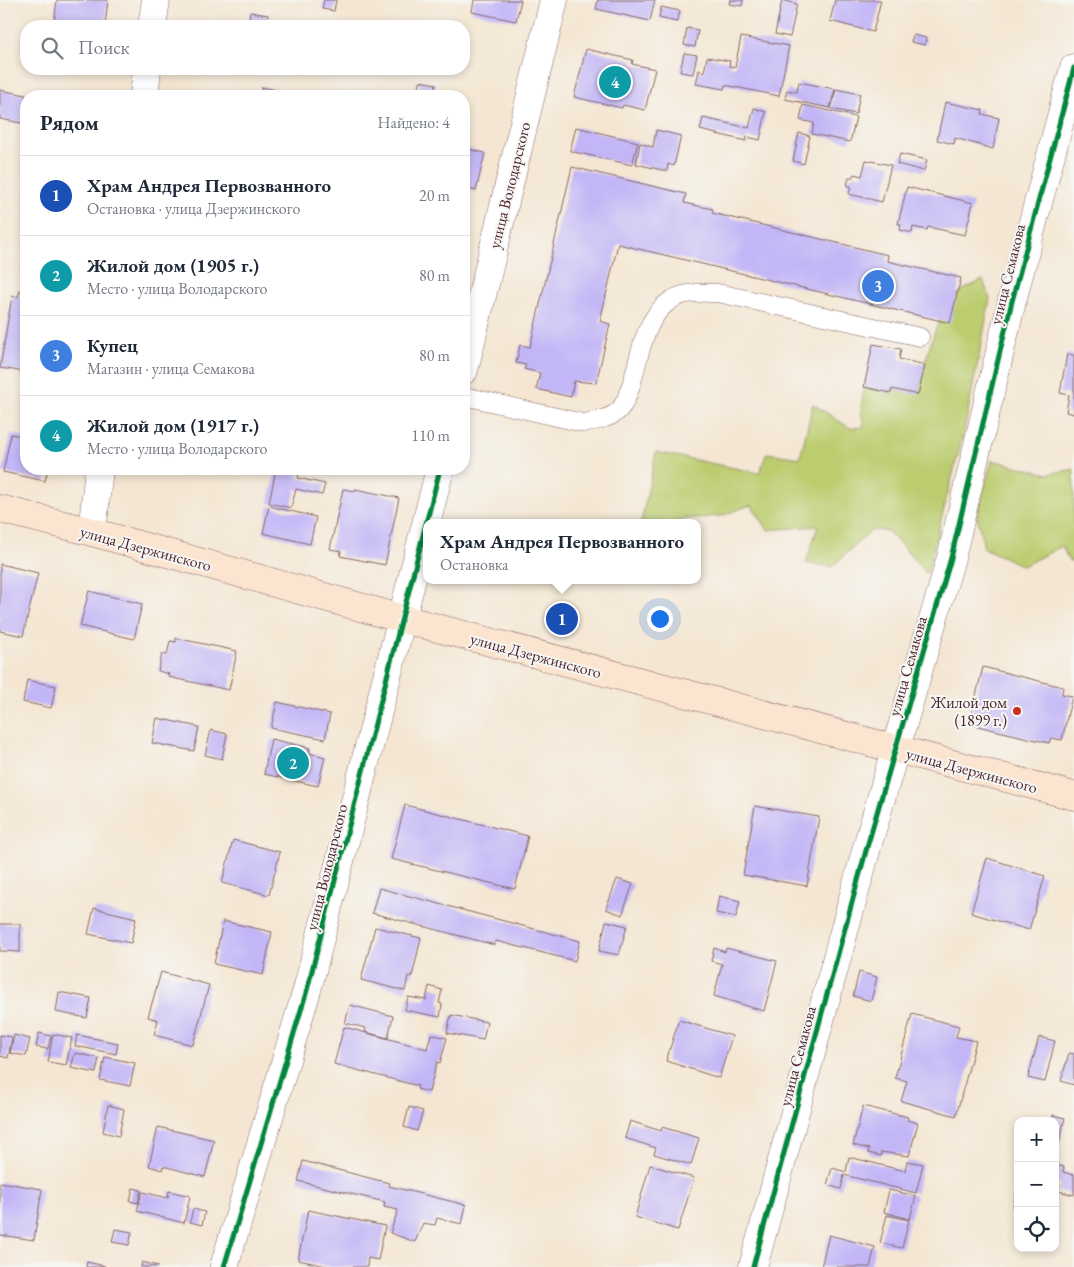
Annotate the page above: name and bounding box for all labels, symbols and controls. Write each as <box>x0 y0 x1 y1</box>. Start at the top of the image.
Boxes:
search box <box>20 20 470 75</box>
icon: search <box>38 34 66 62</box>
text: Поиск <box>78 35 130 60</box>
pin: 4 <box>599 63 631 101</box>
text: Рядом <box>40 109 99 136</box>
text: Найдено: 4 <box>378 112 450 133</box>
street label: улица Володарского <box>484 120 535 251</box>
text: Храм Андрея Первозванного <box>87 173 331 198</box>
text: 1 <box>52 185 60 206</box>
text: 20 m <box>419 185 450 206</box>
text: Остановка · улица Дзержинского <box>87 198 300 219</box>
street label: улица Семакова <box>985 221 1030 327</box>
text: Жилой дом (1905 г.) <box>87 253 259 278</box>
text: 2 <box>52 265 60 286</box>
text: 80 m <box>419 265 450 286</box>
pin: 3 <box>862 267 894 305</box>
text: Место · улица Володарского <box>87 278 268 299</box>
text: Купец <box>87 333 138 358</box>
text: 3 <box>52 345 60 366</box>
text: 80 m <box>419 345 450 366</box>
text: Магазин · улица Семакова <box>87 358 255 379</box>
text: Жилой дом (1917 г.) <box>87 413 259 438</box>
text: 4 <box>52 425 60 446</box>
text: 110 m <box>411 425 450 446</box>
text: Место · улица Володарского <box>87 438 268 459</box>
popup <box>423 519 701 584</box>
street label: улица Дзержинского <box>78 521 214 576</box>
text: Храм Андрея Первозванного <box>440 529 684 554</box>
text: Остановка <box>440 554 508 575</box>
pin: 1 <box>546 600 578 638</box>
your location <box>647 606 673 632</box>
street label: улица Семакова <box>883 613 932 719</box>
street label: улица Дзержинского <box>468 628 604 683</box>
place label: Жилой дом (1899 г.) <box>930 692 1007 731</box>
marker: Жилой дом (1899 г.) <box>1011 705 1023 717</box>
street label: улица Дзержинского <box>904 743 1040 798</box>
pin: 2 <box>277 744 309 782</box>
street label: улица Володарского <box>301 802 352 933</box>
street label: улица Семакова <box>774 1003 821 1109</box>
map controls <box>1014 1117 1059 1252</box>
button: + <box>1014 1117 1059 1162</box>
button: − <box>1014 1162 1059 1207</box>
button: locate <box>1014 1207 1059 1252</box>

